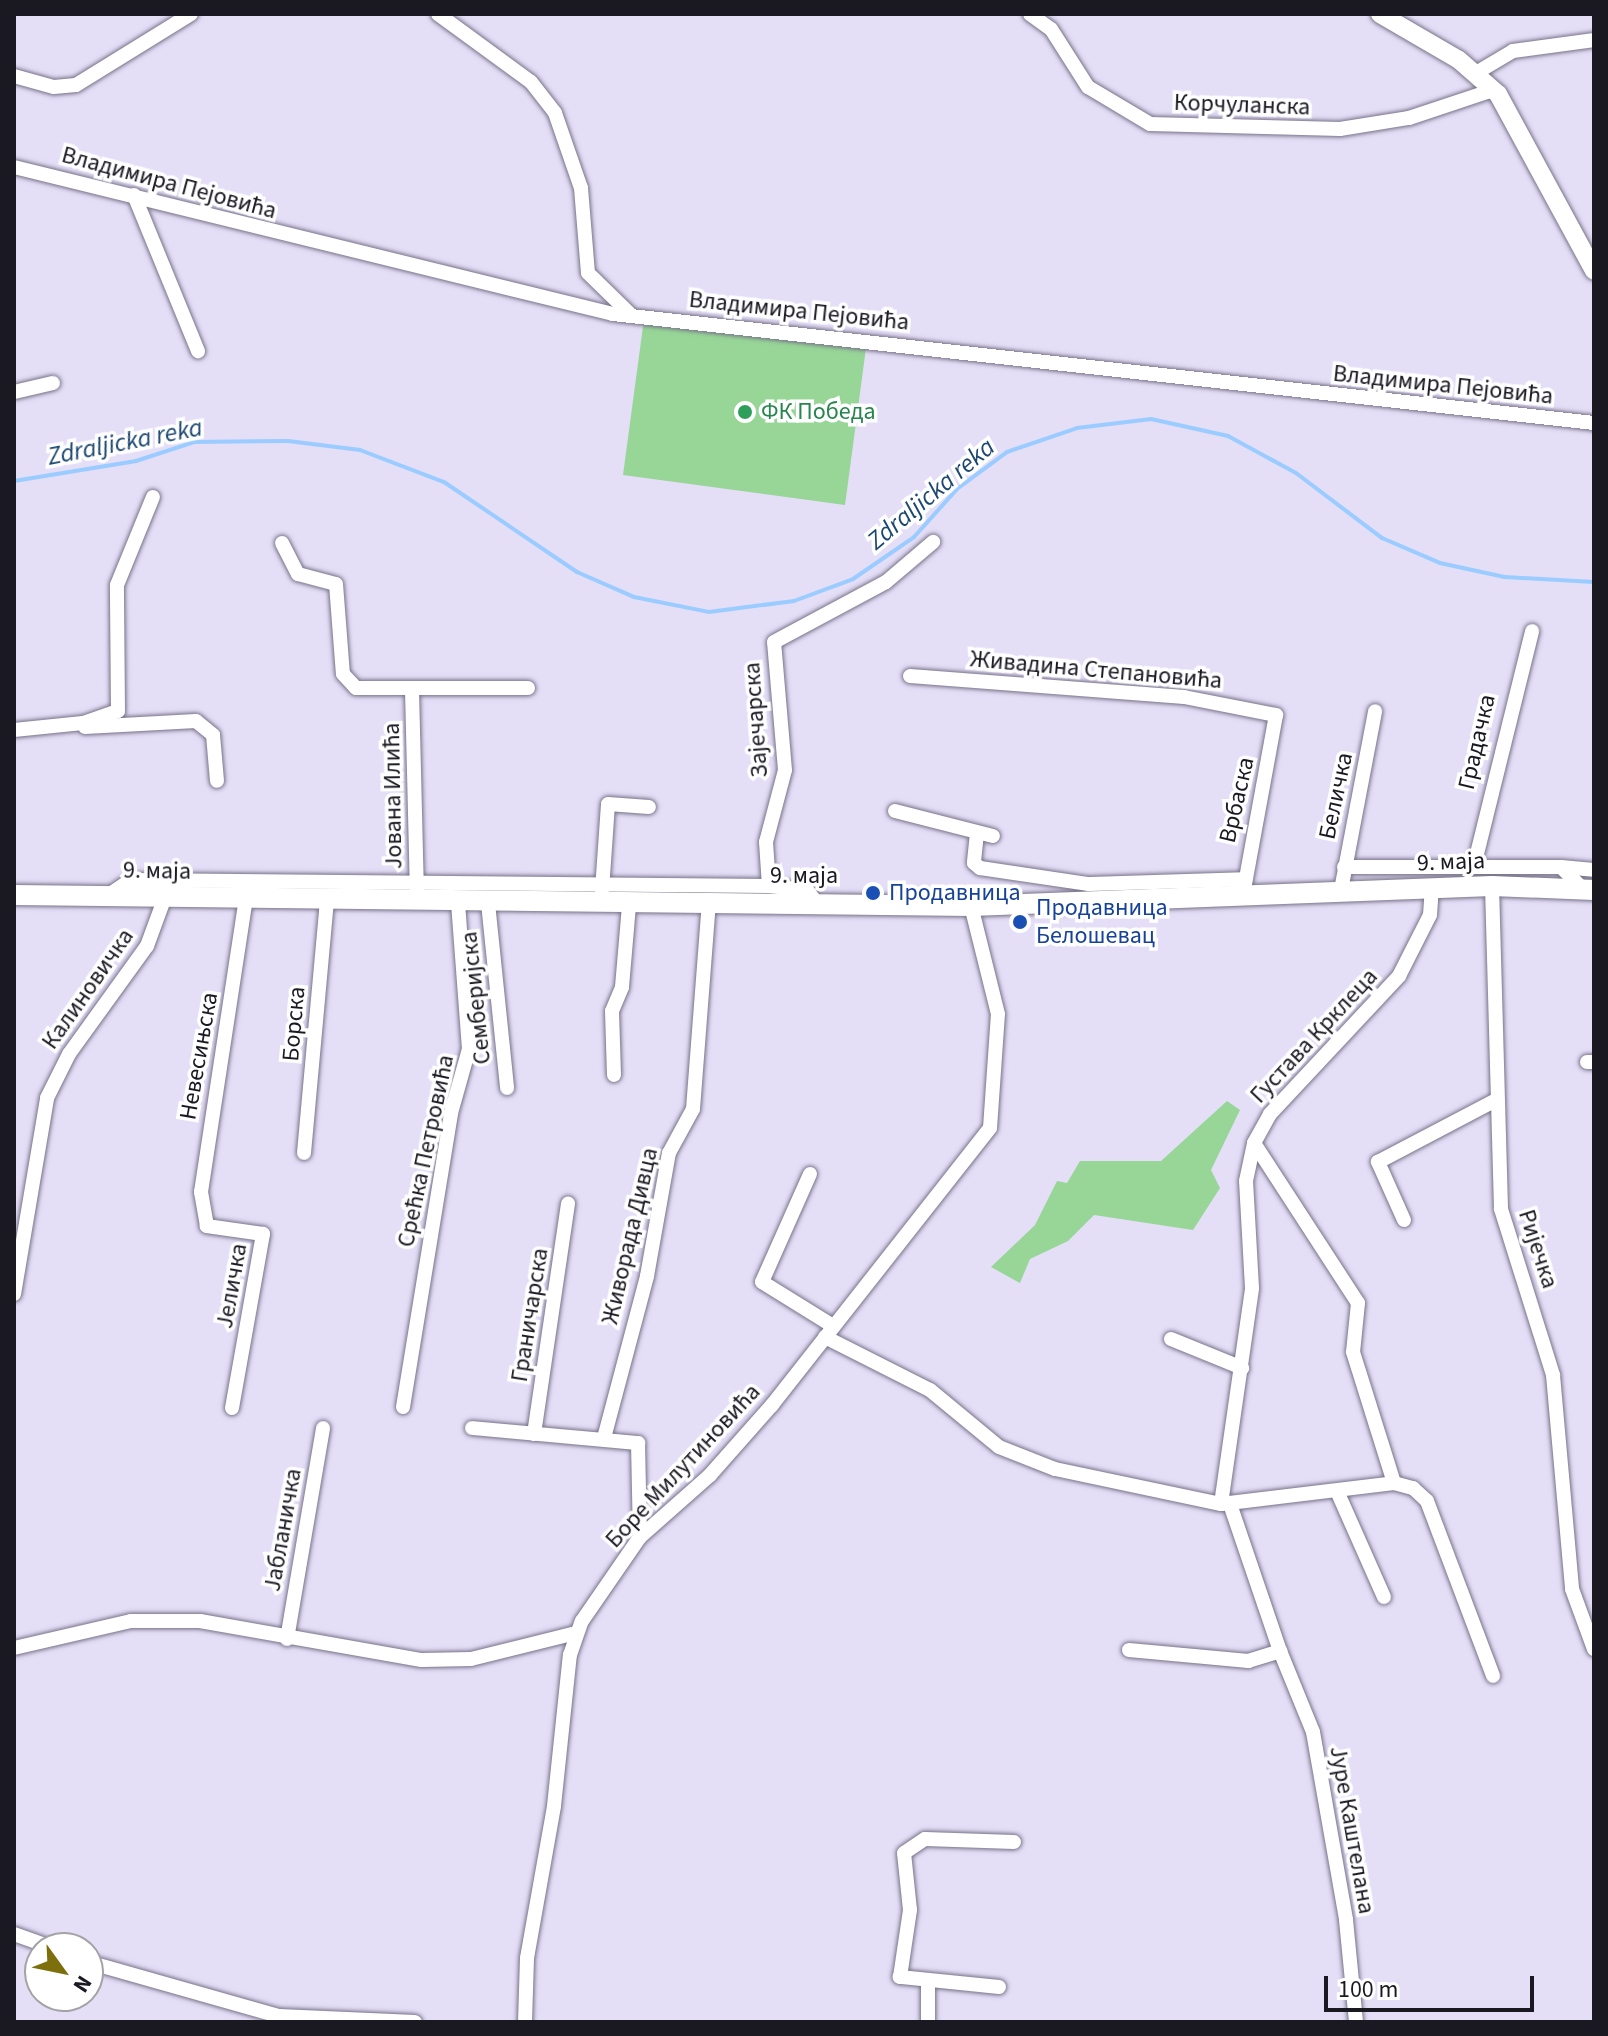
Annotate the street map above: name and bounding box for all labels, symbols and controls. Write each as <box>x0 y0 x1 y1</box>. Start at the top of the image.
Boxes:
street label: Корчуланска <box>1173 88 1311 122</box>
street label: Владимира Пејовића <box>59 140 279 226</box>
street label: Владимира Пејовића <box>688 285 910 337</box>
street label: Владимира Пејовића <box>1332 359 1554 411</box>
place label: ФК Победа <box>761 398 876 426</box>
marker: ФК Победа <box>736 403 754 421</box>
water label: Zdraljicka reka <box>45 412 205 472</box>
water label: Zdraljicka reka <box>861 432 1001 556</box>
street label: Живадина Степановића <box>969 645 1223 695</box>
street label: Зајечарска <box>738 661 774 779</box>
street label: Градачка <box>1452 692 1502 792</box>
street label: Јована Илића <box>377 723 409 869</box>
street label: Беличка <box>1313 750 1359 842</box>
street label: Врбаска <box>1213 754 1261 846</box>
street label: 9. маја <box>1417 846 1485 878</box>
street label: 9. маја <box>123 856 191 886</box>
street label: 9. маја <box>770 862 838 890</box>
place label: Продавница <box>889 879 1021 907</box>
marker: Продавница <box>864 884 882 902</box>
place label: Продавница Белошевац <box>1036 894 1168 950</box>
marker: Продавница Белошевац <box>1011 913 1029 931</box>
street label: Калиновичка <box>36 923 140 1055</box>
street label: Семберијска <box>455 930 497 1066</box>
street label: Густава Крклеца <box>1244 963 1384 1109</box>
street label: Борска <box>276 985 312 1063</box>
street label: Невесињска <box>174 990 224 1122</box>
street label: Срећка Петровића <box>392 1052 460 1250</box>
street label: Живорада Дивца <box>596 1145 664 1327</box>
street label: Ријечка <box>1512 1206 1564 1292</box>
street label: Јеличка <box>210 1241 254 1331</box>
street label: Граничарска <box>505 1246 555 1384</box>
street label: Боре Милутиновића <box>600 1378 766 1554</box>
street label: Јабланичка <box>258 1466 308 1594</box>
street label: Јуре Каштелана <box>1323 1744 1381 1916</box>
north arrow <box>24 1932 104 2012</box>
scale bar <box>1328 1960 1538 2010</box>
text: N <box>65 1969 100 1999</box>
text: 100 m <box>1338 1972 1398 2007</box>

